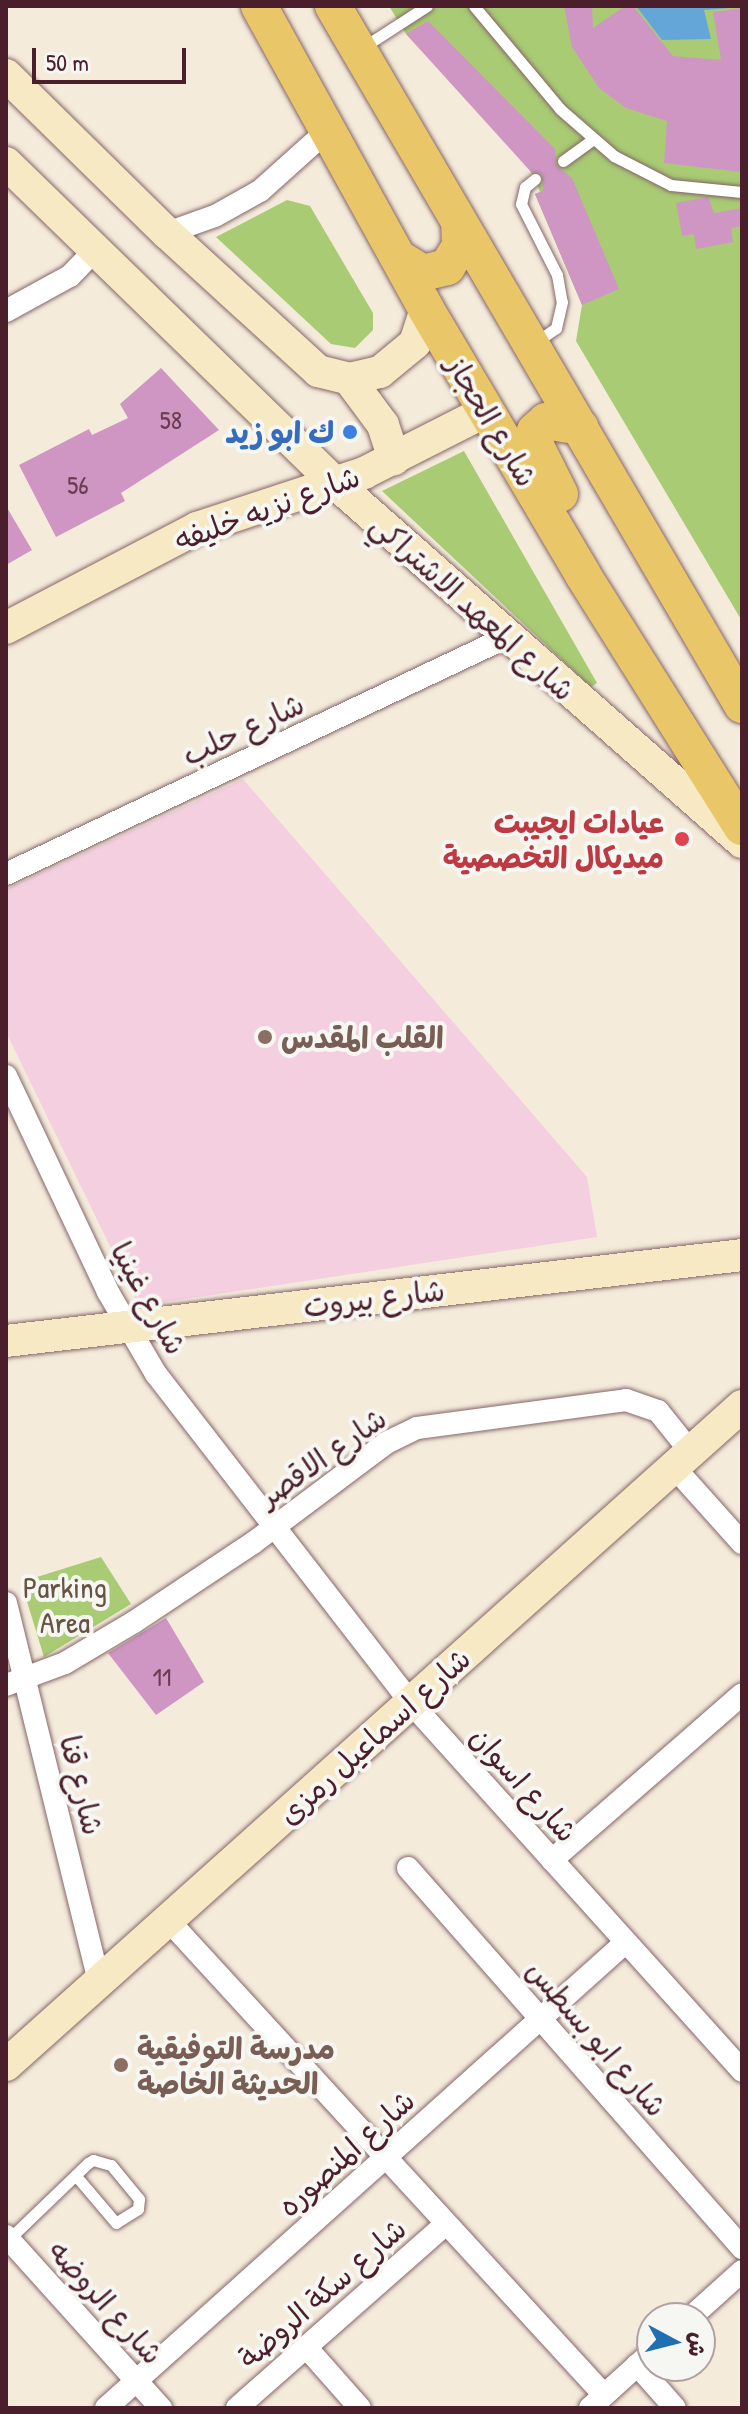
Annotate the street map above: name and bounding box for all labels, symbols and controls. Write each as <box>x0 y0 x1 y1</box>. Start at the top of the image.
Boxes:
scale bar <box>36 32 190 82</box>
text: 50 m <box>46 46 89 78</box>
street label: شارع الحجاز <box>439 349 545 493</box>
house number: 58 <box>160 404 182 436</box>
place label: ك ابو زيد <box>225 414 334 450</box>
marker: ك ابو زيد <box>341 423 359 441</box>
street label: شارع نزيه خليفه <box>170 458 364 558</box>
house number: 56 <box>67 469 89 501</box>
street label: شارع المعهد الاشتراكي <box>364 506 582 708</box>
street label: شارع حلب <box>176 685 310 773</box>
place label: عيادات ايجيبت ميديكال التخصصية <box>443 804 664 874</box>
marker: عيادات ايجيبت ميديكال التخصصية <box>671 828 693 850</box>
place label: القلب المقدس <box>281 1019 444 1055</box>
marker: القلب المقدس <box>256 1028 274 1046</box>
street label: شارع غينيا <box>103 1235 195 1361</box>
street label: شارع بيروت <box>301 1271 447 1325</box>
street label: شارع الاقصر <box>251 1400 393 1514</box>
park label: Parking Area <box>23 1569 107 1640</box>
street label: شارع اسماعيل رمزى <box>270 1640 478 1832</box>
house number: 11 <box>153 1661 171 1693</box>
street label: شارع اسوان <box>463 1719 585 1849</box>
street label: شارع قنا <box>52 1731 112 1839</box>
street label: شارع ابو بسطس <box>519 1952 675 2124</box>
place label: مدرسة التوفيقية الحديثة الخاصة <box>137 2030 335 2100</box>
marker: مدرسة التوفيقية الحديثة الخاصة <box>112 2056 130 2074</box>
street label: شارع المنصوره <box>270 2082 422 2224</box>
street label: شارع سكة الروضة <box>231 2210 413 2376</box>
street label: شارع الروضه <box>41 2233 171 2371</box>
north arrow <box>636 2302 716 2382</box>
text: ش <box>681 2331 714 2359</box>

